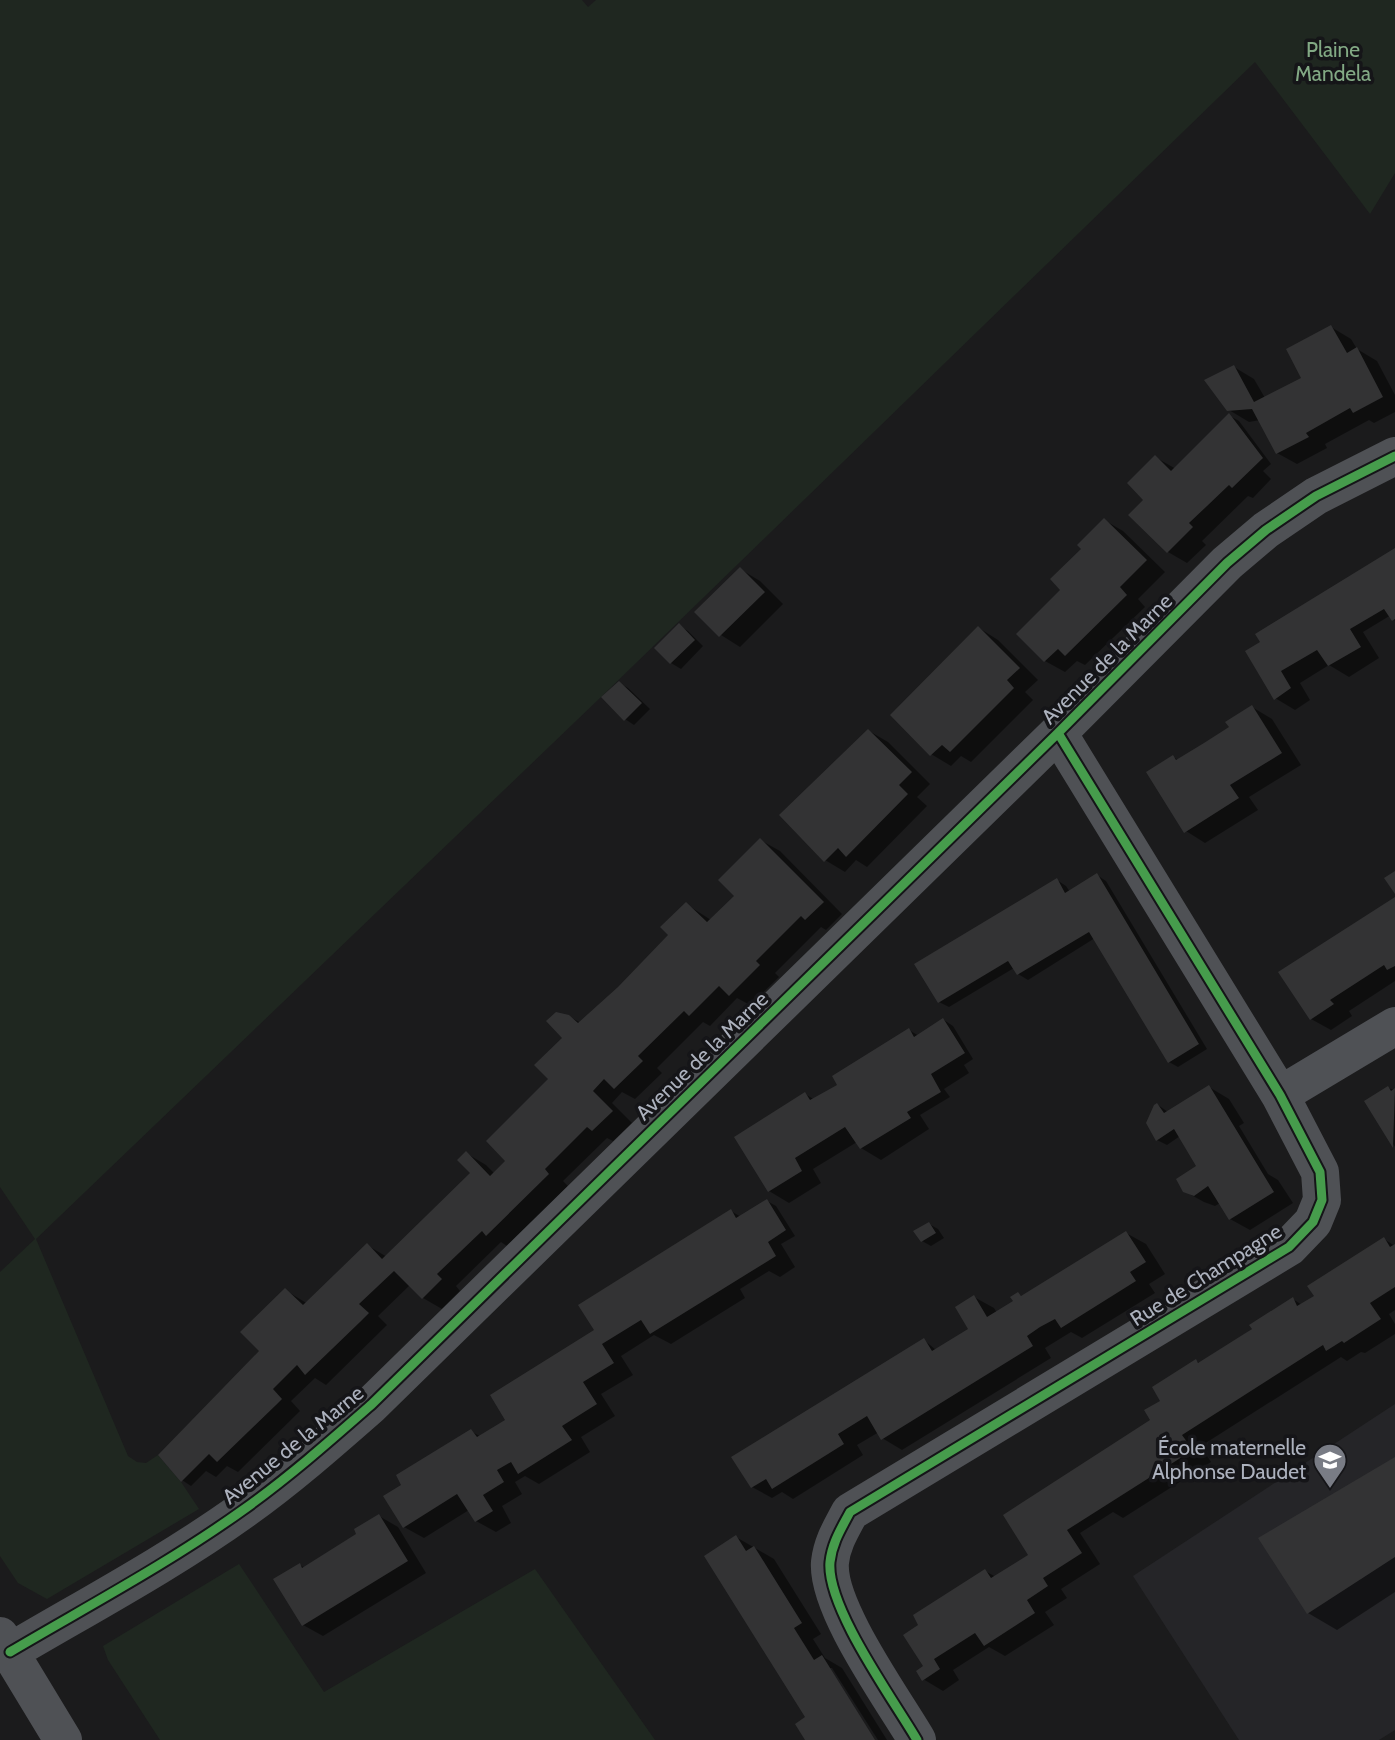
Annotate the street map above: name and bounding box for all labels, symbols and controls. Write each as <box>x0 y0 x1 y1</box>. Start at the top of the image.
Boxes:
park label: Plaine Mandela <box>1295 37 1371 86</box>
street label: Avenue de la Marne <box>1036 588 1177 729</box>
street label: Avenue de la Marne <box>630 986 773 1125</box>
street label: Rue de Champagne <box>1126 1218 1286 1331</box>
street label: Avenue de la Marne <box>217 1380 368 1509</box>
place label: École maternelle Alphonse Daudet <box>1152 1435 1306 1484</box>
school or university icon: École maternelle Alphonse Daudet <box>1311 1441 1349 1490</box>

